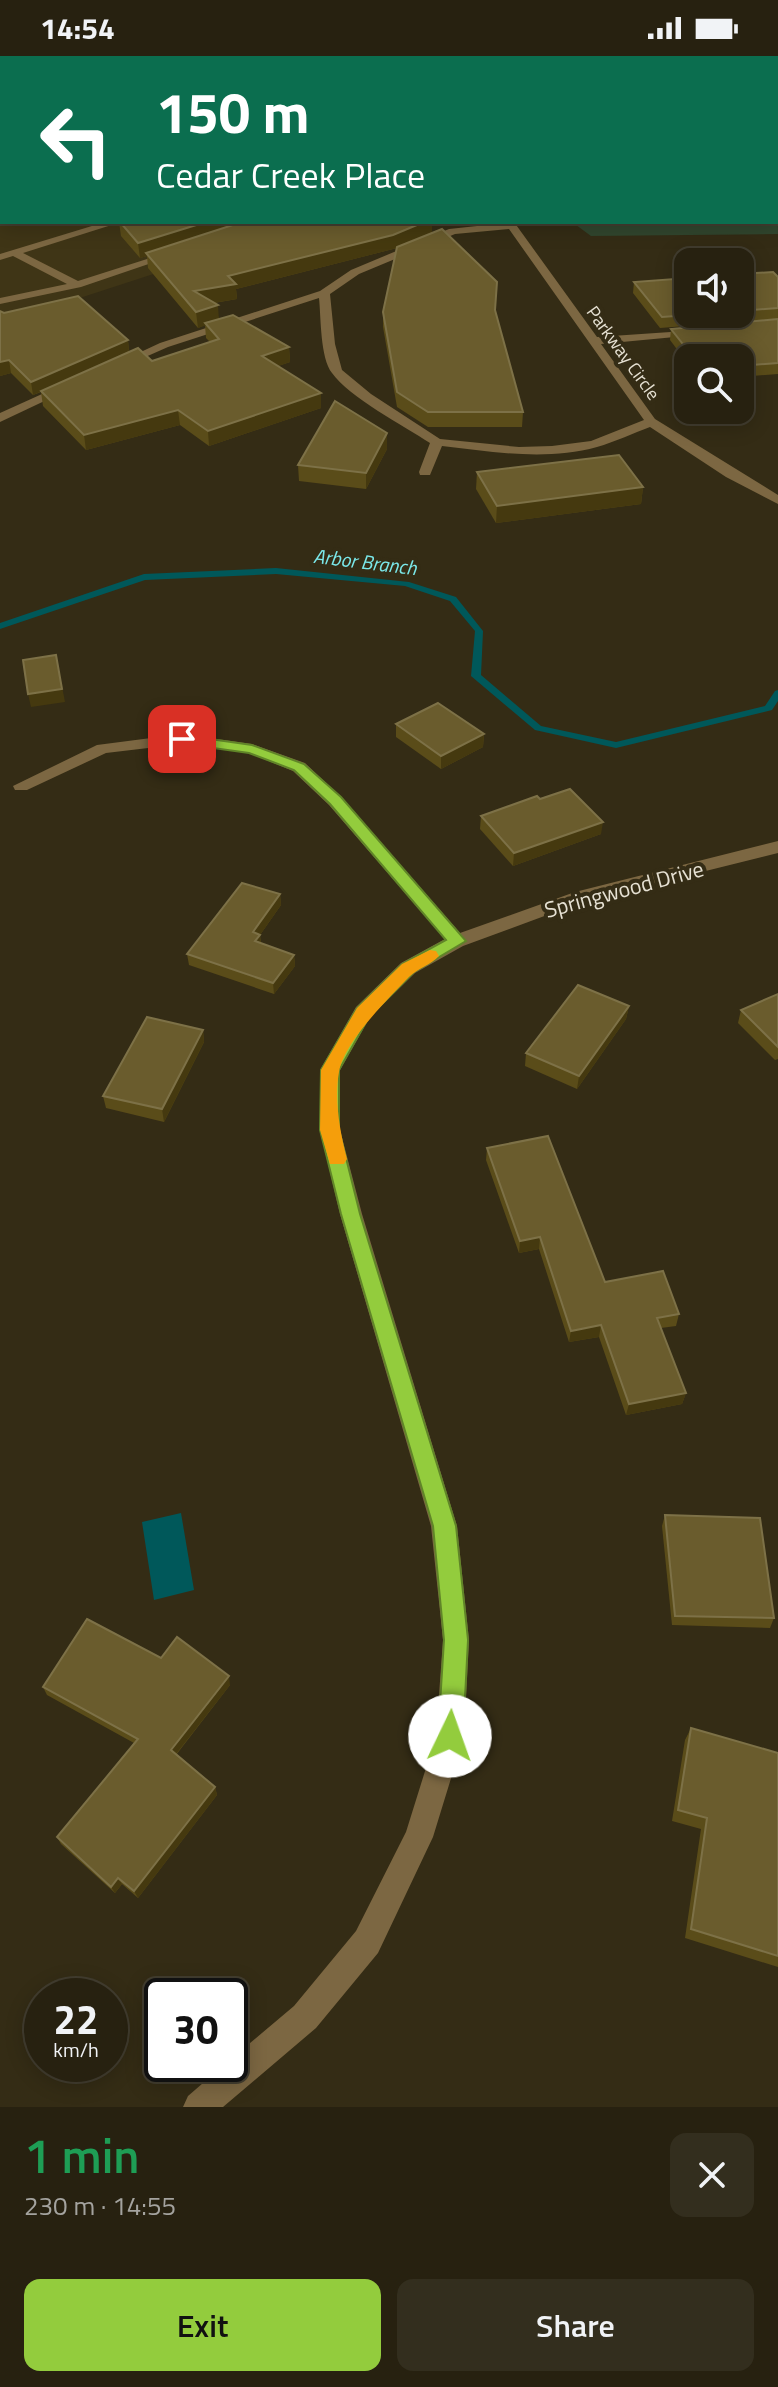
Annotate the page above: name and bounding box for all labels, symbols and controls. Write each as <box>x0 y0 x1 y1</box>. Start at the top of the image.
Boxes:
text: 14:54 <box>40 5 115 51</box>
text: 150 m <box>156 70 309 155</box>
icon: left <box>24 88 128 192</box>
text: Cedar Creek Place <box>156 147 425 202</box>
map controls <box>674 248 754 424</box>
button: sound <box>674 248 754 328</box>
street label: Parkway Circle <box>580 300 667 405</box>
button: search <box>674 344 754 424</box>
water label: Arbor Branch <box>312 540 419 583</box>
pin <box>148 705 216 773</box>
icon: arrive <box>160 717 204 761</box>
street label: Springwood Drive <box>541 851 707 927</box>
position arrow <box>408 1694 492 1778</box>
speed limit sign: 30 <box>144 1978 248 2082</box>
text: 22 <box>54 1989 98 2050</box>
text: km/h <box>53 2034 99 2065</box>
text: 1 min <box>24 2119 139 2192</box>
button: close <box>670 2133 754 2217</box>
text: 230 m · 14:55 <box>24 2186 176 2225</box>
button: Exit <box>24 2279 381 2371</box>
button: Share <box>397 2279 754 2371</box>

